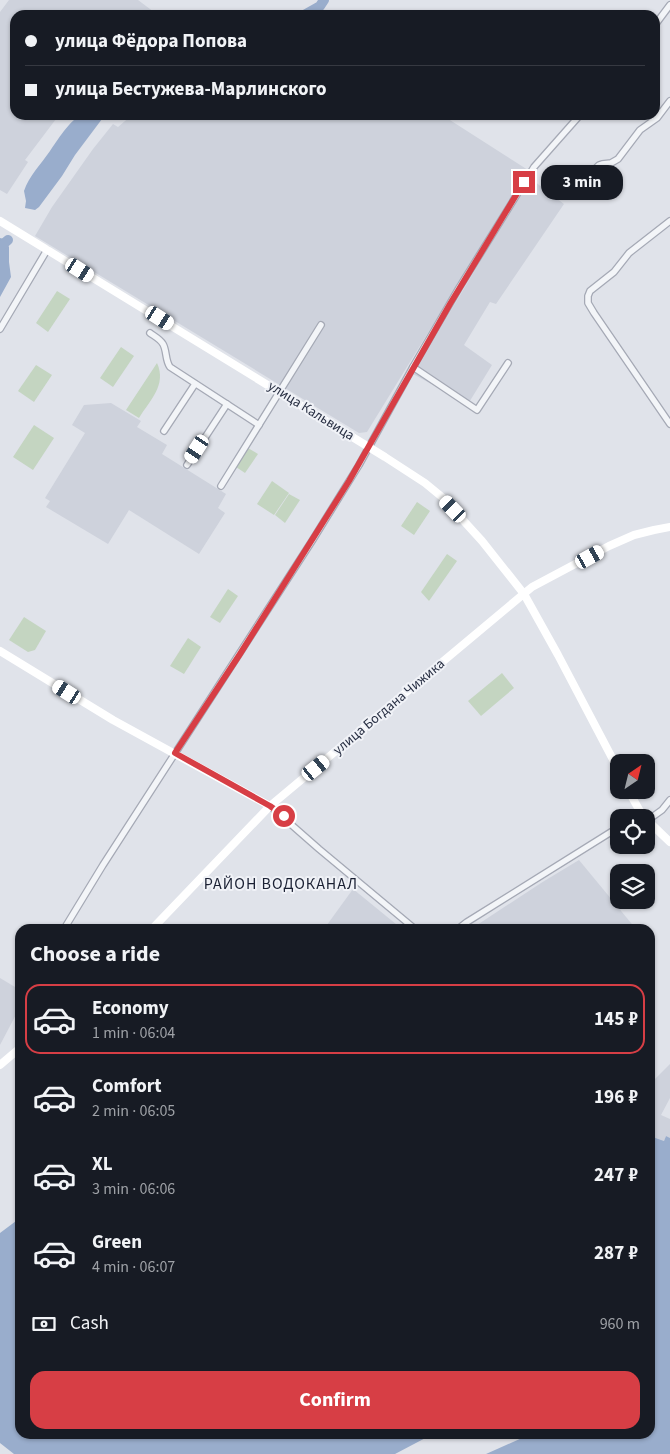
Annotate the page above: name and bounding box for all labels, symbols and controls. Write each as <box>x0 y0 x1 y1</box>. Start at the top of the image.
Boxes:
text: улица Фёдора Попова <box>55 28 247 55</box>
text: улица Бестужева-Марлинского <box>55 76 327 103</box>
callout: 3 min <box>542 164 624 200</box>
route end <box>513 171 535 193</box>
text: 3 min <box>563 171 601 193</box>
car <box>63 256 96 284</box>
car <box>143 304 176 332</box>
street label: улица Кальвица <box>264 376 358 446</box>
car <box>182 432 211 466</box>
car <box>437 493 468 525</box>
car <box>573 543 606 571</box>
street label: улица Богдана Чижика <box>329 654 449 760</box>
car <box>50 678 83 706</box>
car <box>299 753 332 783</box>
north arrow <box>610 754 655 799</box>
map controls <box>610 754 655 909</box>
route start <box>273 805 295 827</box>
button: locate <box>610 809 655 854</box>
button: layers <box>610 864 655 909</box>
district label: РАЙОН ВОДОКАНАЛ <box>204 873 358 895</box>
text: Choose a ride <box>30 938 160 970</box>
text: Economy <box>92 995 169 1022</box>
icon: car <box>32 997 77 1042</box>
text: 145 ₽ <box>594 1006 638 1033</box>
text: 1 min · 06:04 <box>92 1022 175 1044</box>
text: Comfort <box>92 1073 162 1100</box>
icon: car <box>32 1075 77 1120</box>
text: 196 ₽ <box>594 1084 638 1111</box>
text: 2 min · 06:05 <box>92 1100 175 1122</box>
text: XL <box>92 1151 113 1178</box>
icon: car <box>32 1153 77 1198</box>
text: 247 ₽ <box>594 1162 638 1189</box>
text: 3 min · 06:06 <box>92 1178 175 1200</box>
text: Green <box>92 1229 142 1256</box>
icon: car <box>32 1231 77 1276</box>
text: 287 ₽ <box>594 1240 638 1267</box>
text: 4 min · 06:07 <box>92 1256 175 1278</box>
icon: cash <box>30 1310 58 1338</box>
text: Cash <box>70 1310 109 1337</box>
text: 960 m <box>600 1313 640 1335</box>
button: Confirm <box>30 1371 640 1429</box>

